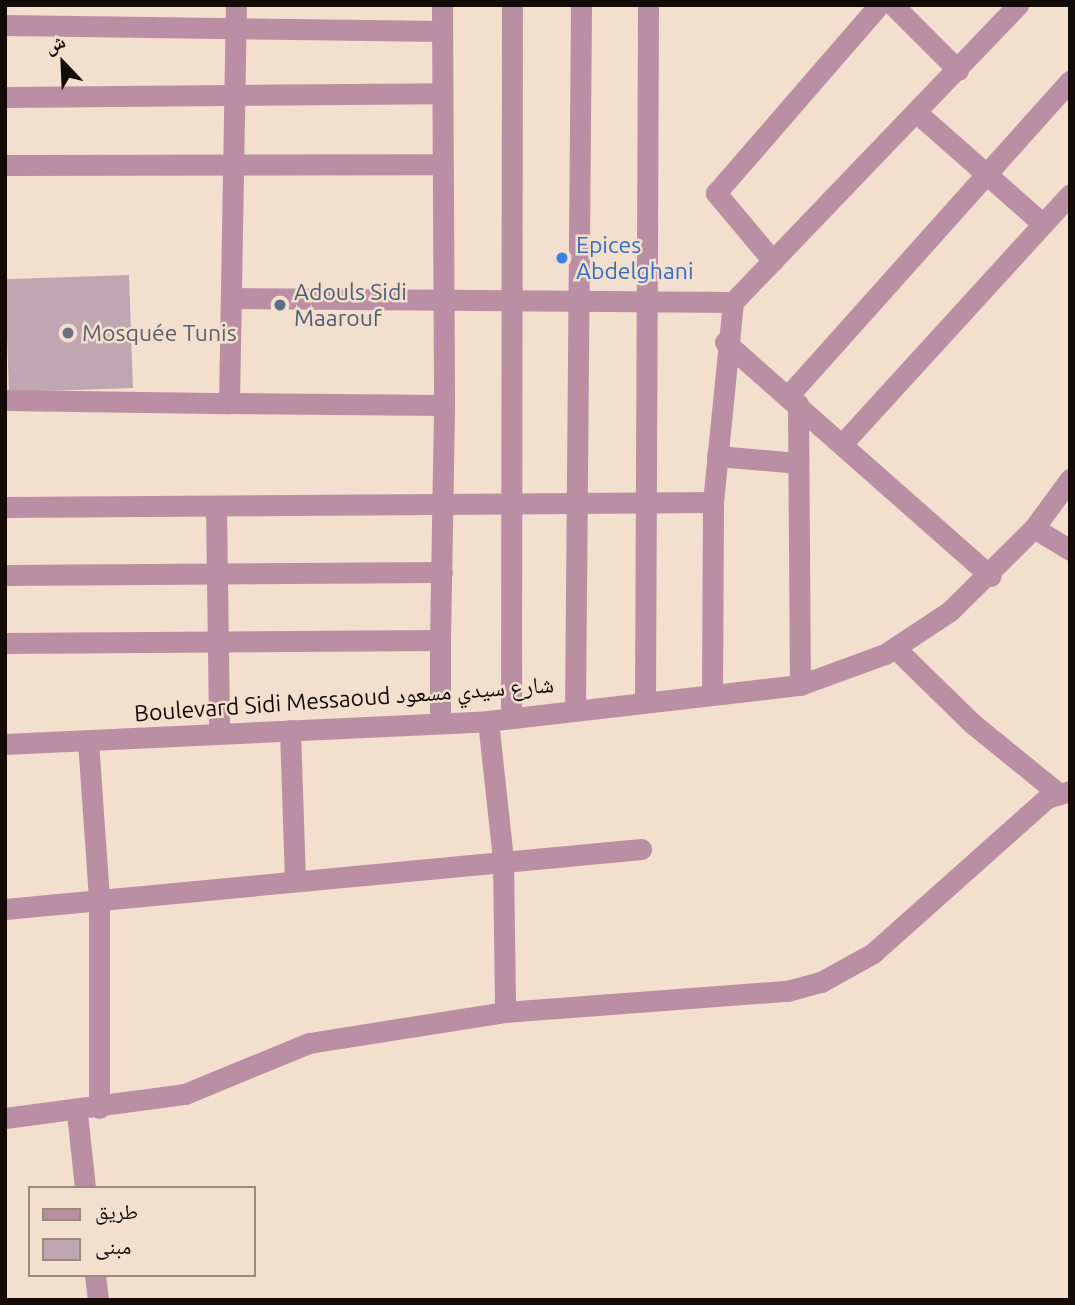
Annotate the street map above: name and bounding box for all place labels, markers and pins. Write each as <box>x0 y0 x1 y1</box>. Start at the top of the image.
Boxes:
place label: Epices Abdelghani <box>576 231 693 285</box>
marker: Epices Abdelghani <box>554 250 570 266</box>
place label: Adouls Sidi Maarouf <box>294 278 407 332</box>
marker: Adouls Sidi Maarouf <box>272 297 288 313</box>
place label: Mosquée Tunis <box>82 319 237 347</box>
marker: Mosquée Tunis <box>60 325 76 341</box>

